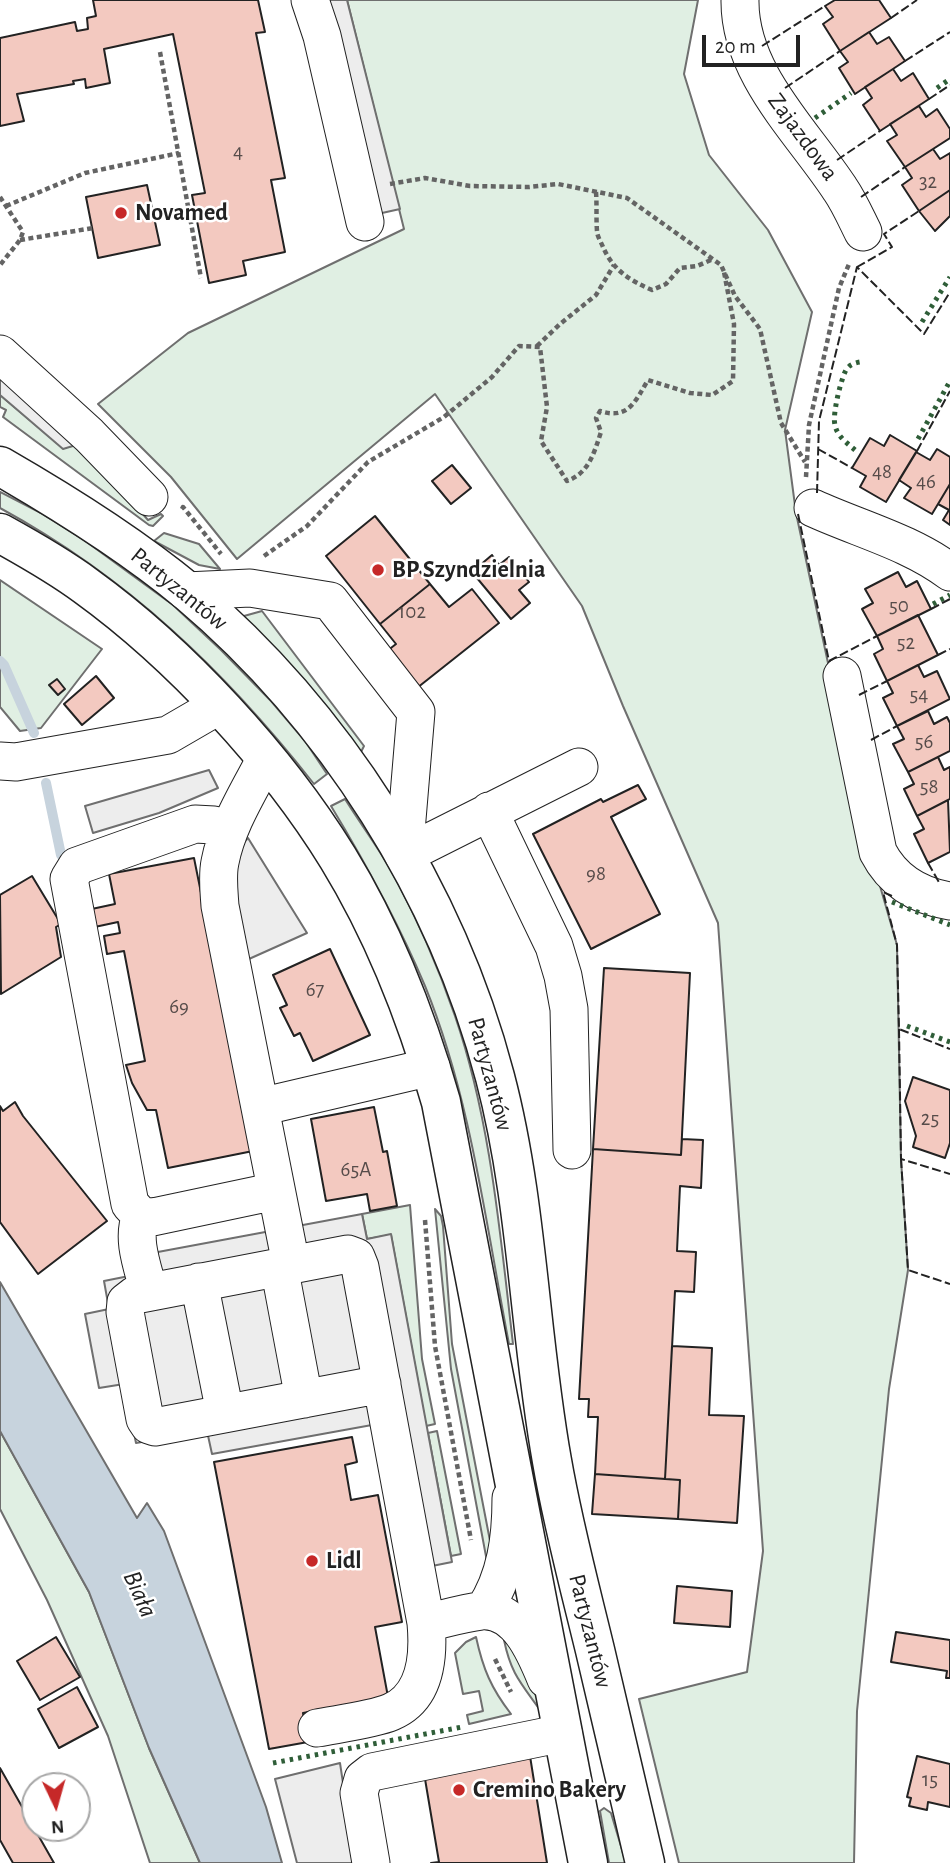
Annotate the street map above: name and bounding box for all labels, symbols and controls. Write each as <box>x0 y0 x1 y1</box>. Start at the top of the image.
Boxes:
scale bar <box>705 21 803 65</box>
text: 20 m <box>715 36 756 57</box>
street label: Zajazdowa <box>762 87 844 187</box>
house number: 4 <box>233 139 243 165</box>
house number: 32 <box>919 169 937 195</box>
place label: Novamed <box>135 199 228 227</box>
marker: Novamed <box>113 205 129 221</box>
house number: 48 <box>872 459 892 485</box>
house number: 46 <box>916 469 936 495</box>
street label: Partyzantów <box>125 541 233 637</box>
place label: BP Szyndzielnia <box>392 556 545 584</box>
marker: BP Szyndzielnia <box>370 562 386 578</box>
house number: 50 <box>889 593 909 619</box>
house number: 102 <box>398 599 426 625</box>
house number: 52 <box>897 630 915 656</box>
house number: 54 <box>910 682 928 708</box>
house number: 56 <box>915 729 933 755</box>
house number: 58 <box>920 774 938 800</box>
house number: 98 <box>586 861 606 887</box>
house number: 67 <box>306 977 324 1003</box>
house number: 69 <box>169 994 189 1020</box>
street label: Partyzantów <box>461 1014 519 1134</box>
house number: 25 <box>921 1106 939 1132</box>
house number: 65A <box>341 1157 371 1183</box>
place label: Lidl <box>326 1547 362 1575</box>
marker: Lidl <box>304 1553 320 1569</box>
water label: Biała <box>116 1566 164 1622</box>
street label: Partyzantów <box>562 1571 618 1691</box>
house number: 15 <box>922 1767 938 1793</box>
north arrow <box>21 1772 91 1842</box>
place label: Cremino Bakery <box>473 1776 626 1804</box>
marker: Cremino Bakery <box>451 1782 467 1798</box>
text: N <box>50 1816 65 1836</box>

